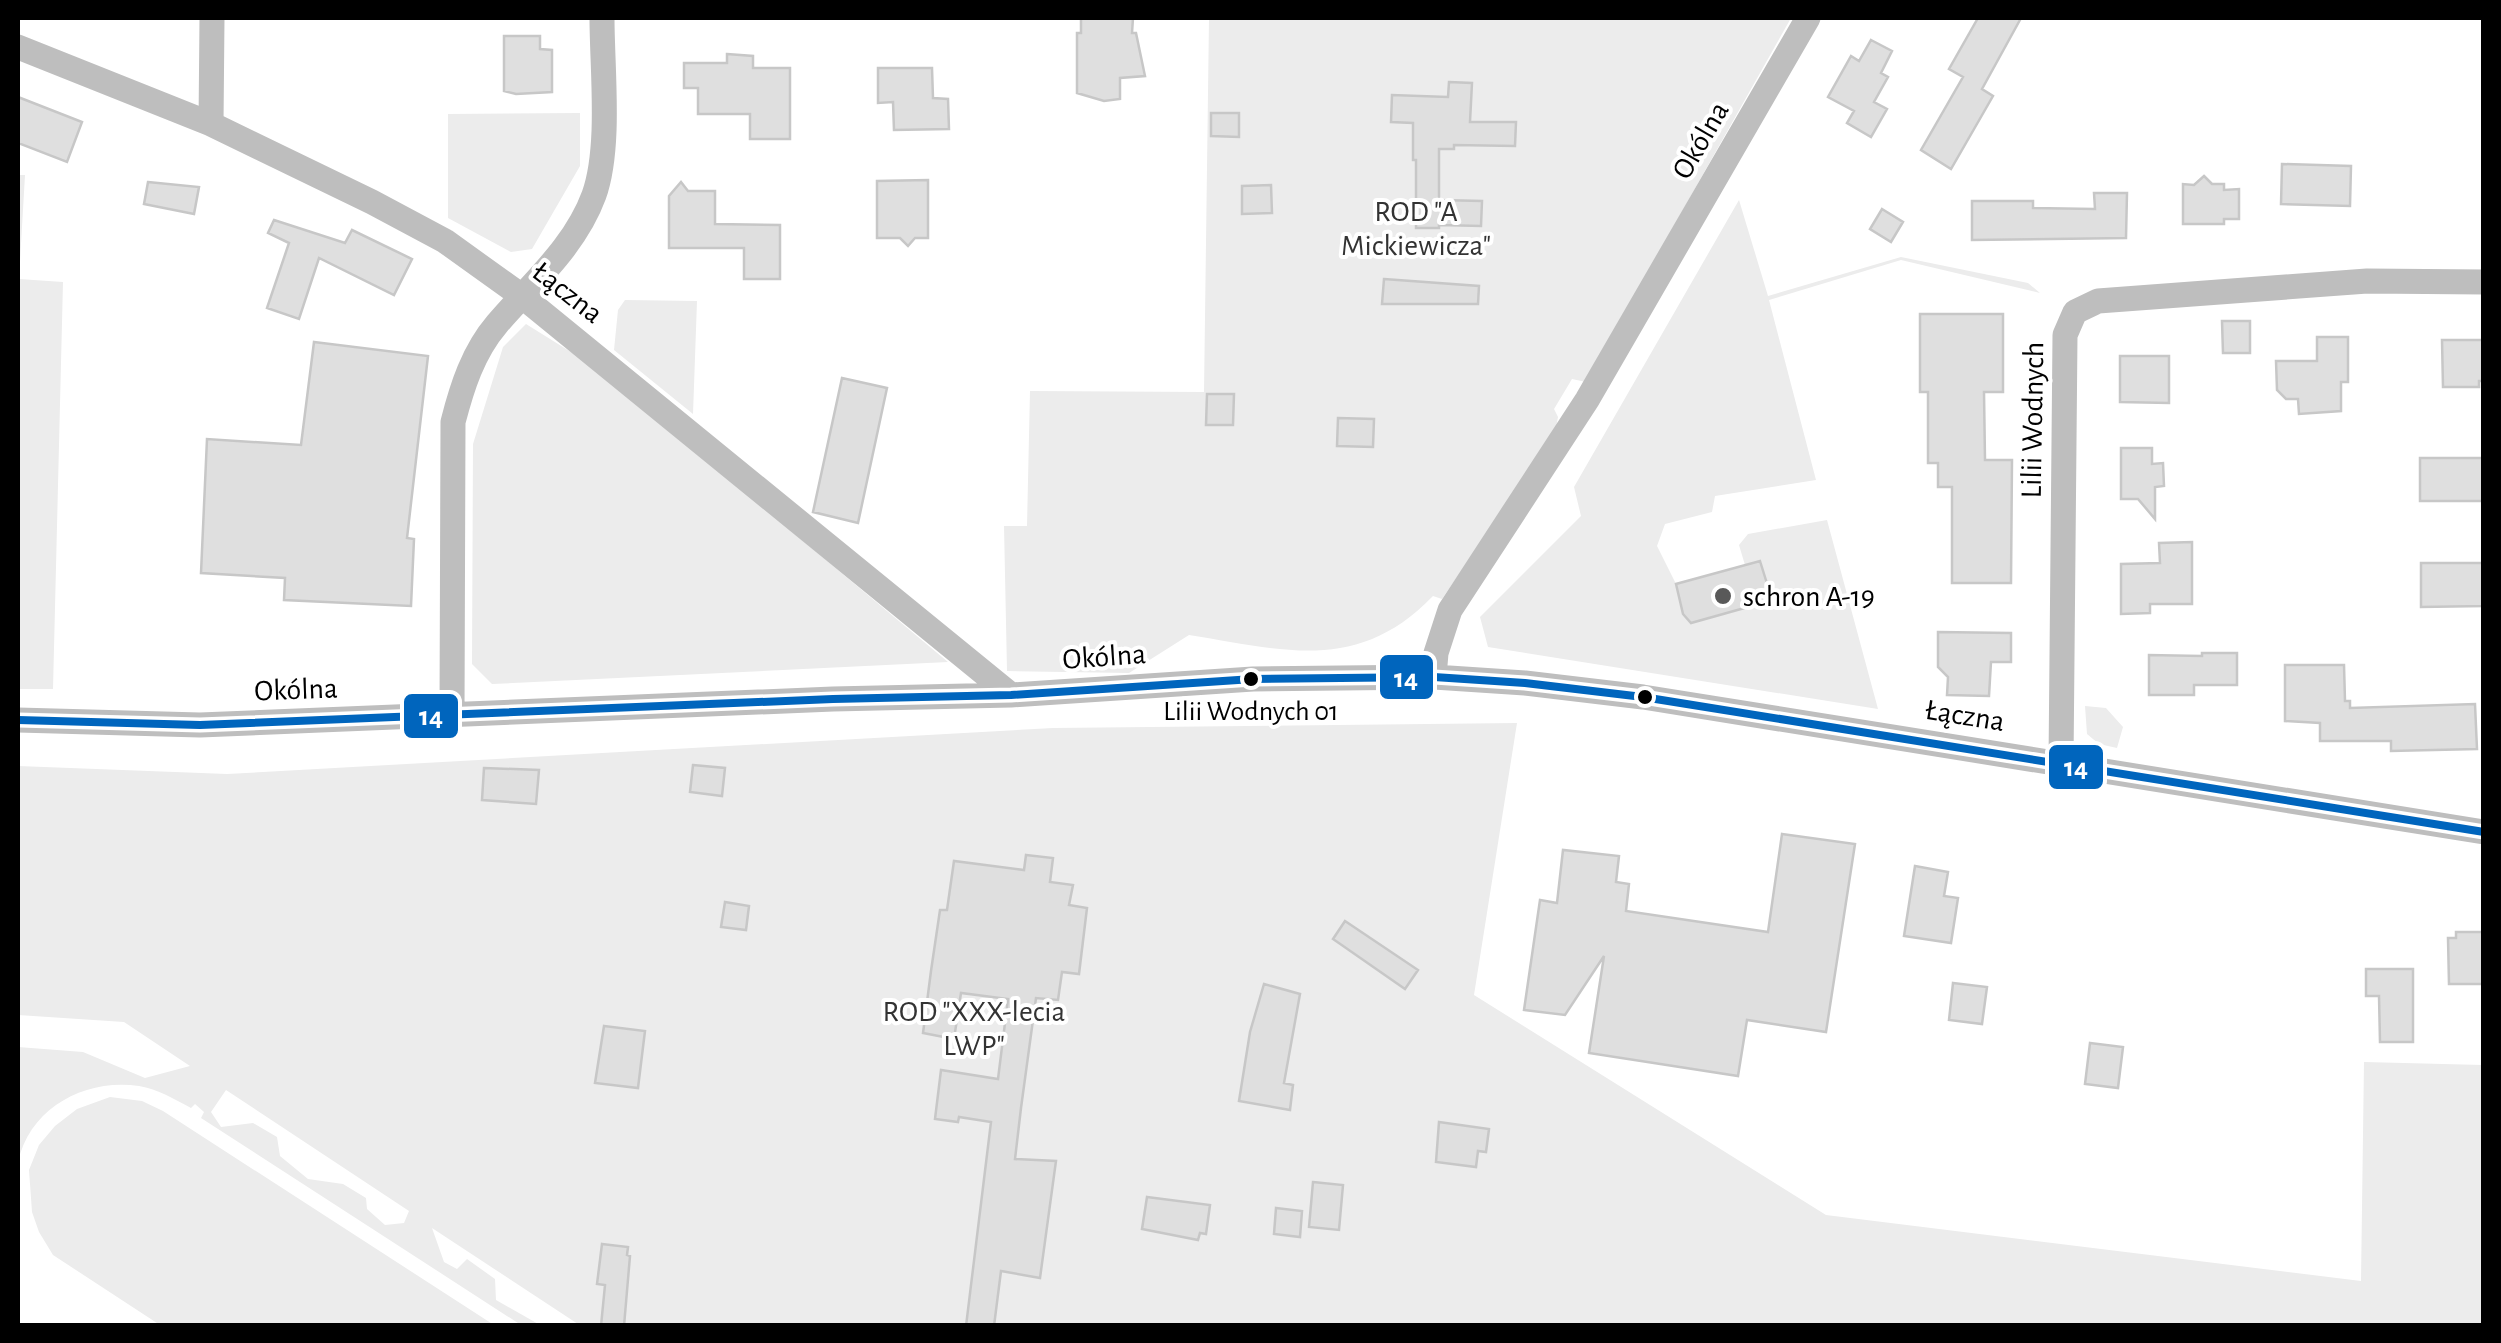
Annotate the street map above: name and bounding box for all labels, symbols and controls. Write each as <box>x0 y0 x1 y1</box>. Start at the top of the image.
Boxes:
street label: Okólna <box>1667 97 1735 184</box>
park label: ROD "A Mickiewicza" <box>1341 197 1491 261</box>
street label: Łączna <box>527 256 608 329</box>
street label: Lilii Wodnych <box>2017 341 2049 499</box>
place label: schron A-19 <box>1743 582 1875 612</box>
marker: schron A-19 <box>1712 585 1734 607</box>
street label: Okólna <box>1061 639 1147 675</box>
line badge: 14 <box>1378 653 1435 701</box>
text: 14 <box>1394 665 1418 693</box>
marker: Lilii Wodnych 01 <box>1241 669 1261 689</box>
street label: Okólna <box>254 674 338 706</box>
unlabelled marker <box>1635 687 1655 707</box>
line badge: 14 <box>402 692 460 740</box>
street label: Łączna <box>1923 695 2007 737</box>
place label: Lilii Wodnych 01 <box>1163 698 1339 726</box>
text: 14 <box>419 703 443 731</box>
line badge: 14 <box>2047 743 2105 791</box>
text: 14 <box>2064 754 2088 782</box>
park label: ROD "XXX-lecia LWP" <box>883 997 1065 1061</box>

